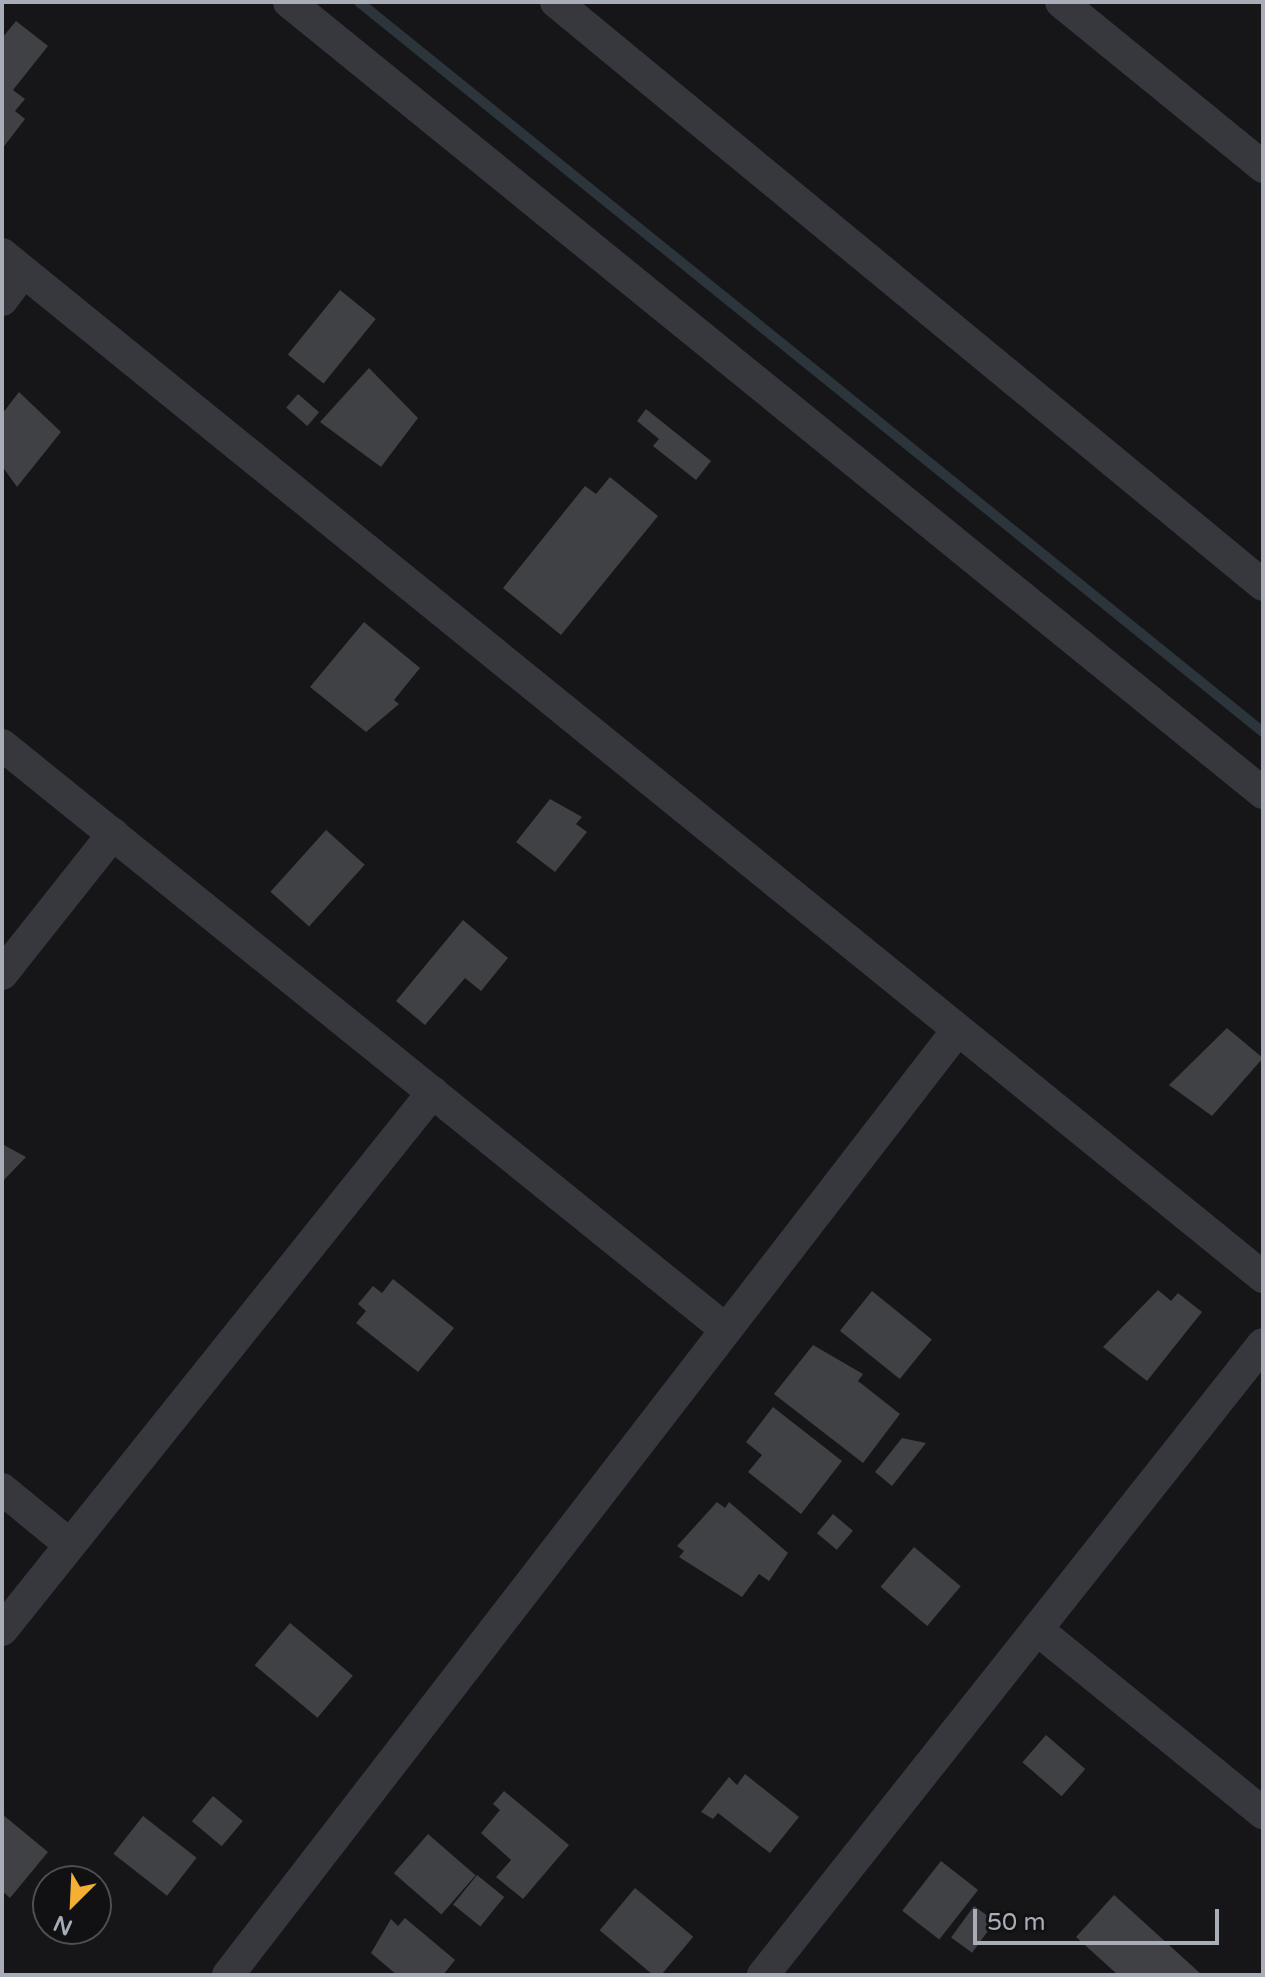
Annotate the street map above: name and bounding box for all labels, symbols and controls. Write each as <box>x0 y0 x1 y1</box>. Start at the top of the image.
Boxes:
north arrow <box>32 1865 112 1945</box>
scale bar <box>977 1893 1223 1943</box>
text: 50 m <box>987 1908 1045 1937</box>
text: N <box>50 1910 76 1941</box>

